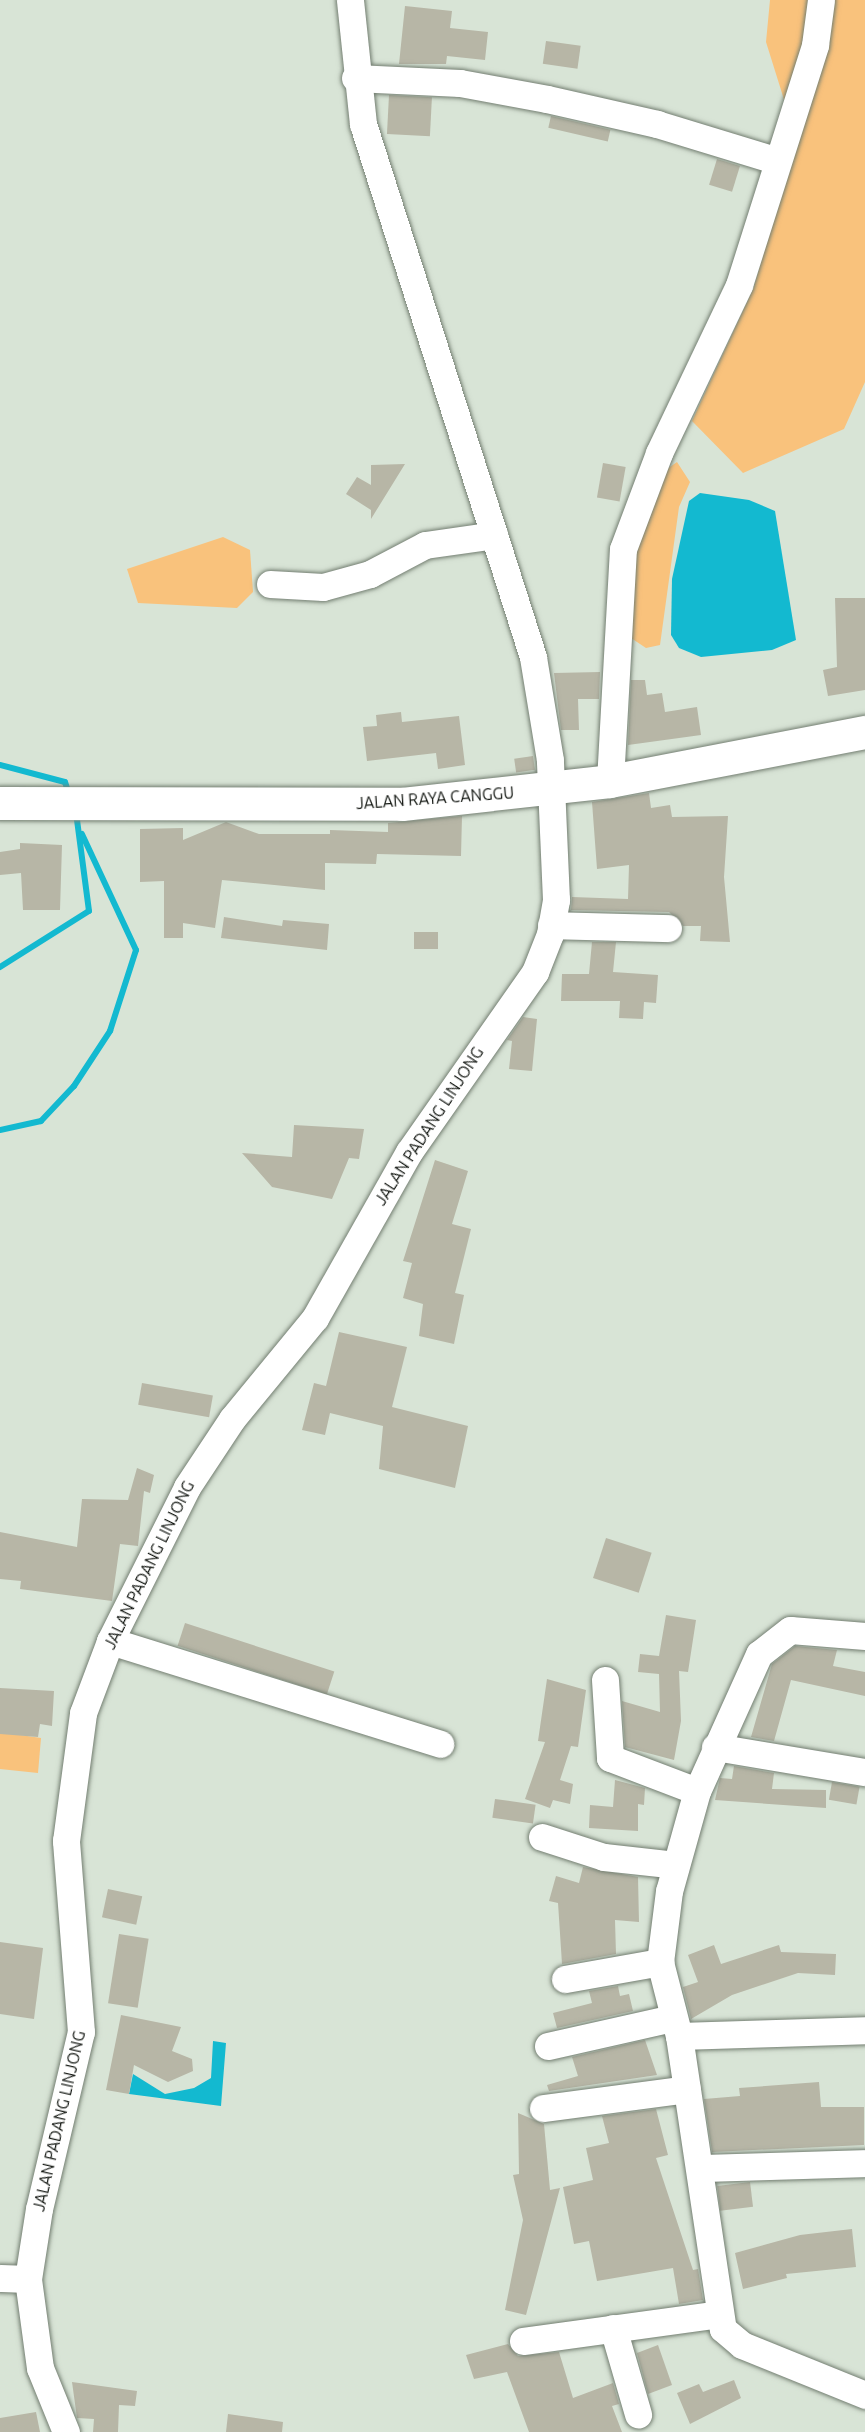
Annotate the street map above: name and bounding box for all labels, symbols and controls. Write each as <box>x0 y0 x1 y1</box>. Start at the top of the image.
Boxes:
street label: JALAN RAYA CANGGU <box>355 783 515 813</box>
street label: JALAN PADANG LINJONG <box>371 1043 487 1209</box>
street label: JALAN PADANG LINJONG <box>100 1478 198 1652</box>
street label: JALAN PADANG LINJONG <box>29 2029 89 2213</box>

